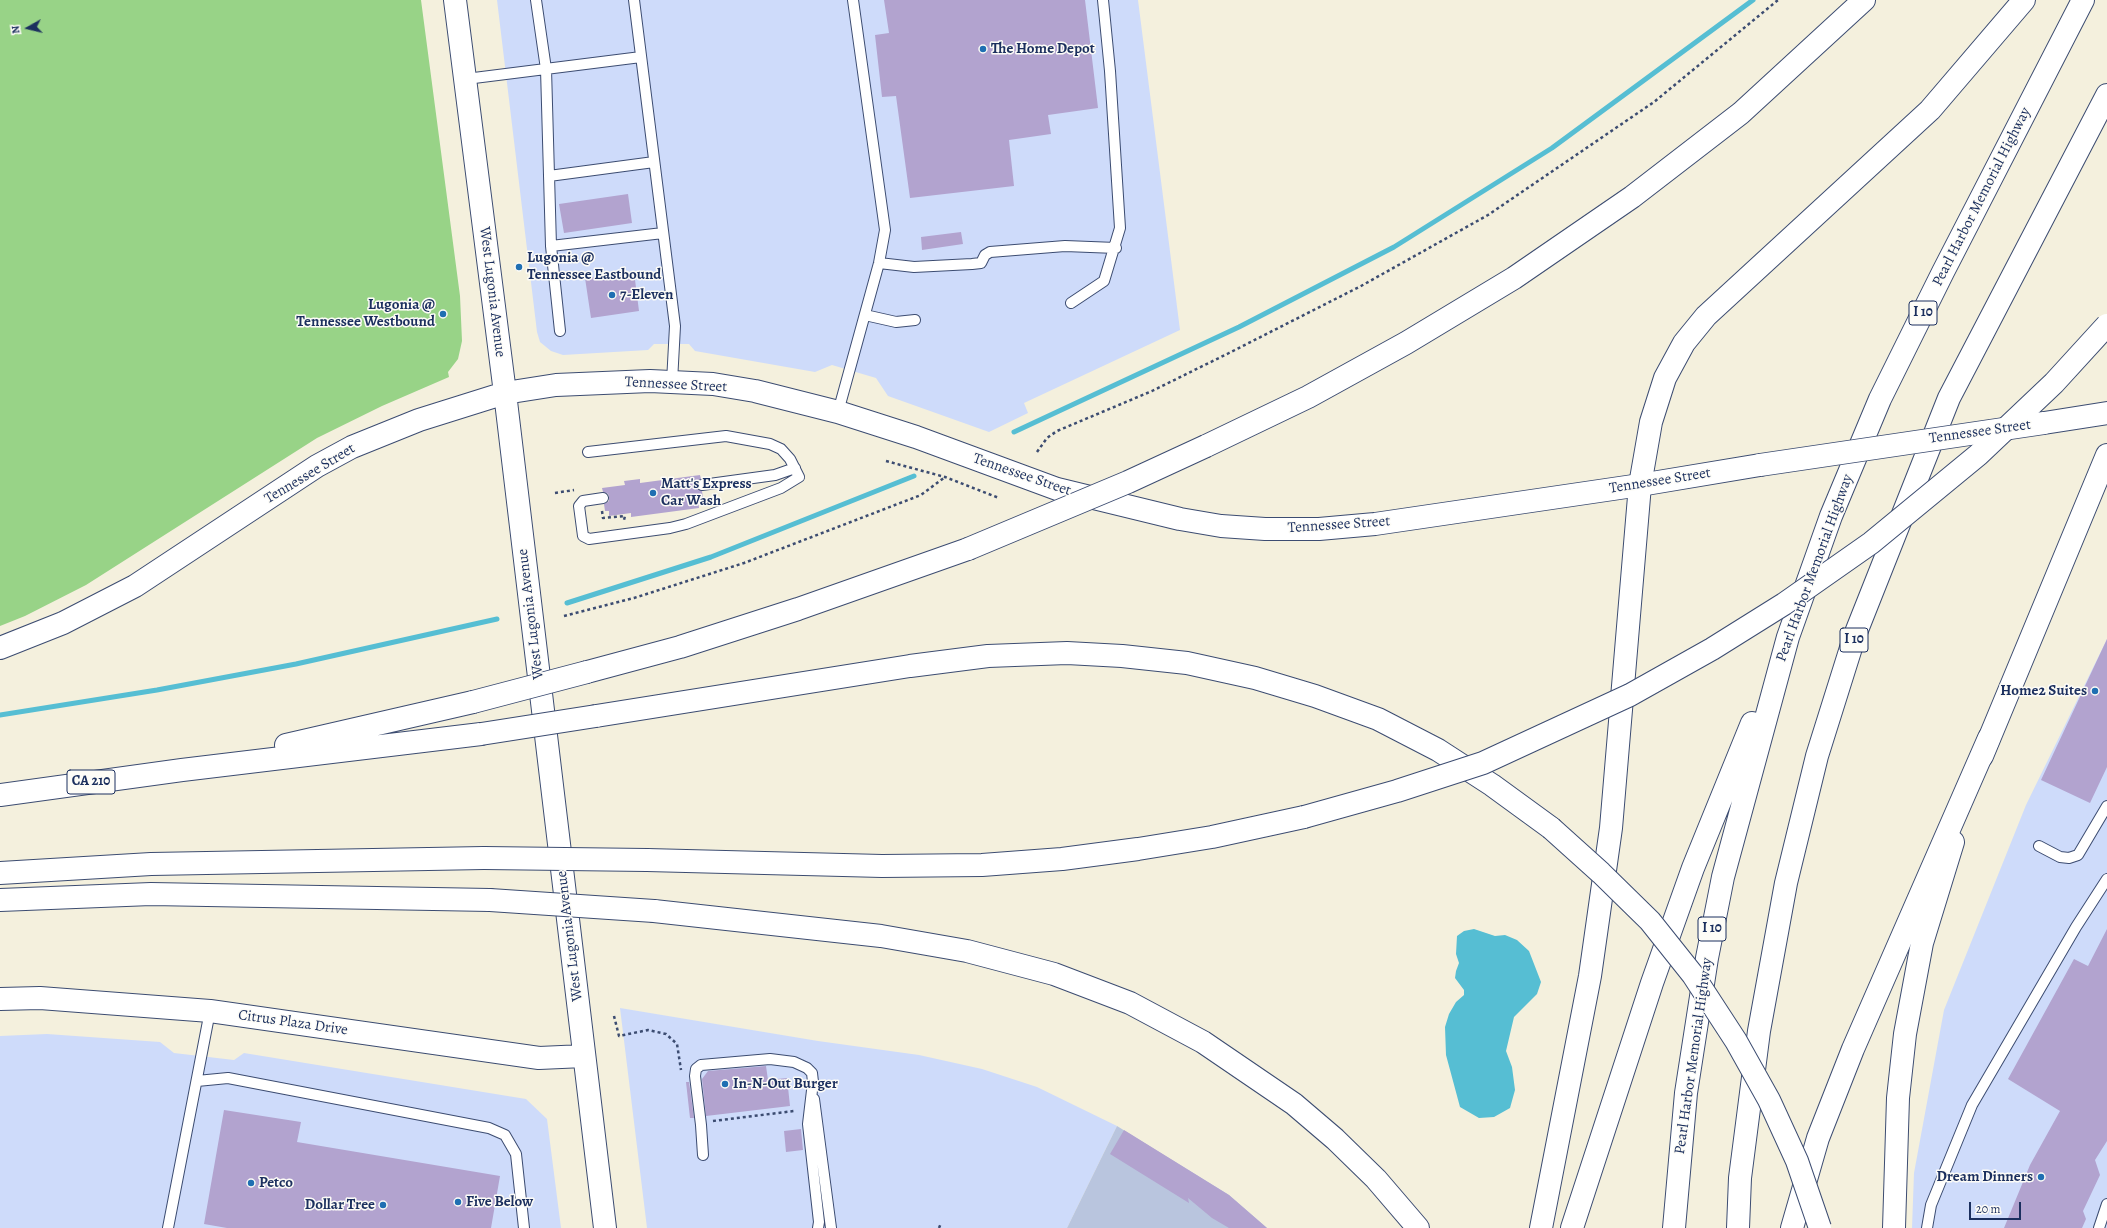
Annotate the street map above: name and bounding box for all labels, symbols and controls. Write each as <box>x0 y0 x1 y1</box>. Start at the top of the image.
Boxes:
north arrow <box>8 8 48 48</box>
text: N <box>8 25 24 35</box>
place label: The Home Depot <box>991 40 1095 58</box>
marker: The Home Depot <box>978 44 988 54</box>
street label: Pearl Harbor Memorial Highway <box>1929 105 2035 289</box>
street label: West Lugonia Avenue <box>475 226 509 358</box>
place label: Lugonia @ Tennessee Eastbound <box>527 249 661 284</box>
marker: Lugonia @ Tennessee Eastbound <box>514 262 524 272</box>
place label: 7-Eleven <box>620 286 673 304</box>
marker: 7-Eleven <box>607 290 617 300</box>
place label: Lugonia @ Tennessee Westbound <box>296 296 435 331</box>
road number: I 10 <box>1909 301 1937 325</box>
marker: Lugonia @ Tennessee Westbound <box>438 309 448 319</box>
street label: Tennessee Street <box>624 373 728 397</box>
street label: Tennessee Street <box>1928 416 2032 448</box>
street label: Tennessee Street <box>261 440 359 508</box>
street label: Tennessee Street <box>971 450 1073 500</box>
street label: Tennessee Street <box>1608 464 1712 498</box>
street label: Pearl Harbor Memorial Highway <box>1773 472 1857 664</box>
place label: Matt's Express Car Wash <box>661 475 752 510</box>
marker: Matt's Express Car Wash <box>648 488 658 498</box>
street label: Tennessee Street <box>1287 512 1391 538</box>
street label: West Lugonia Avenue <box>514 548 548 680</box>
road number: I 10 <box>1840 628 1868 652</box>
place label: Home2 Suites <box>2000 682 2087 700</box>
marker: Home2 Suites <box>2090 686 2100 696</box>
road number: CA 210 <box>67 770 115 794</box>
street label: West Lugonia Avenue <box>553 870 587 1002</box>
road number: I 10 <box>1698 917 1726 941</box>
street label: Pearl Harbor Memorial Highway <box>1671 957 1717 1155</box>
street label: Citrus Plaza Drive <box>237 1006 349 1040</box>
place label: In-N-Out Burger <box>733 1075 838 1093</box>
marker: In-N-Out Burger <box>720 1079 730 1089</box>
place label: Dream Dinners <box>1936 1168 2033 1186</box>
marker: Dream Dinners <box>2036 1172 2046 1182</box>
place label: Petco <box>259 1174 293 1192</box>
marker: Petco <box>246 1178 256 1188</box>
place label: Five Below <box>466 1193 533 1211</box>
scale bar <box>1971 1194 2023 1220</box>
place label: Dollar Tree <box>305 1196 375 1214</box>
marker: Five Below <box>453 1197 463 1207</box>
marker: Dollar Tree <box>378 1200 388 1210</box>
text: 20 m <box>1976 1201 2000 1217</box>

